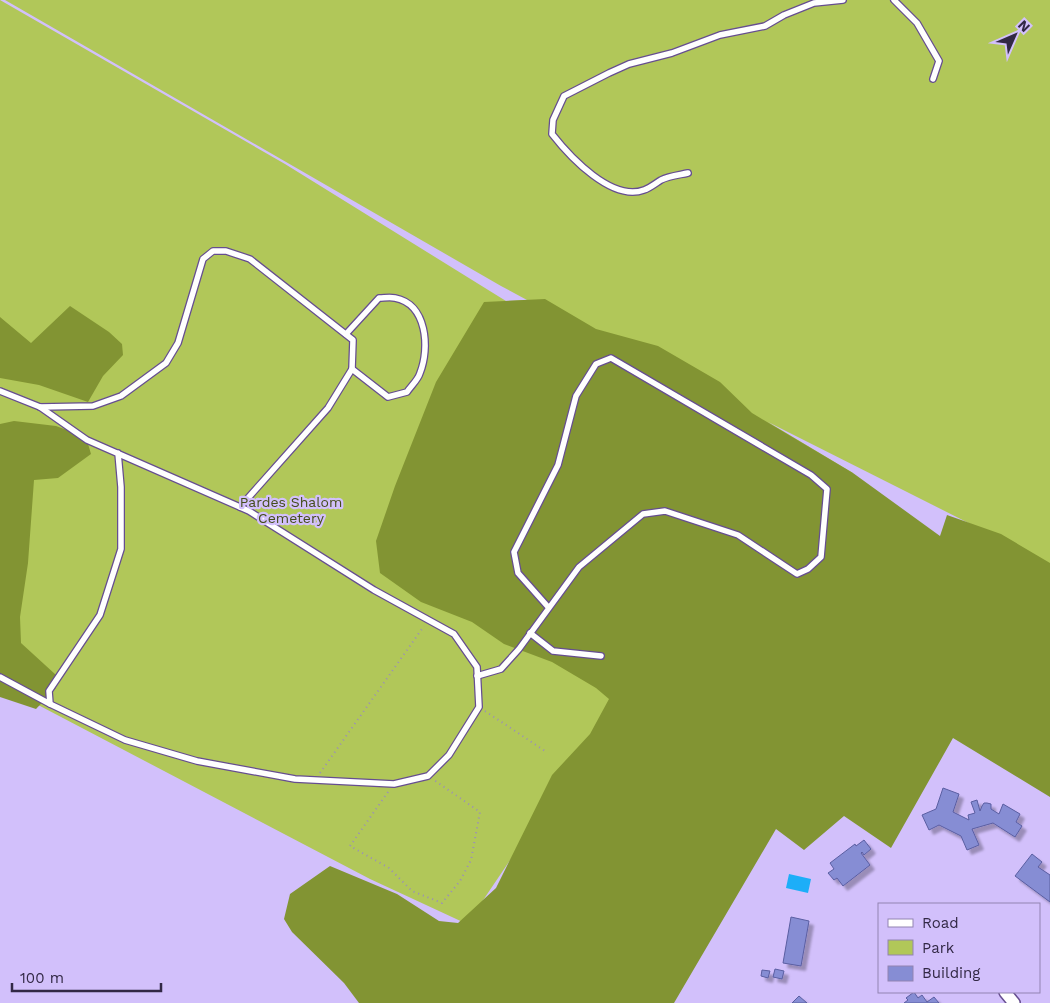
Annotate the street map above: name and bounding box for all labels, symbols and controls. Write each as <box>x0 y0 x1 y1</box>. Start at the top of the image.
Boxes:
north arrow <box>990 10 1040 60</box>
text: N <box>1015 16 1034 35</box>
park label: Pardes Shalom Cemetery <box>240 494 342 526</box>
legend <box>878 903 1040 993</box>
text: Road <box>922 914 959 932</box>
text: Park <box>922 939 955 957</box>
scale bar <box>12 960 161 992</box>
text: Building <box>922 964 980 982</box>
text: 100 m <box>20 969 64 987</box>

